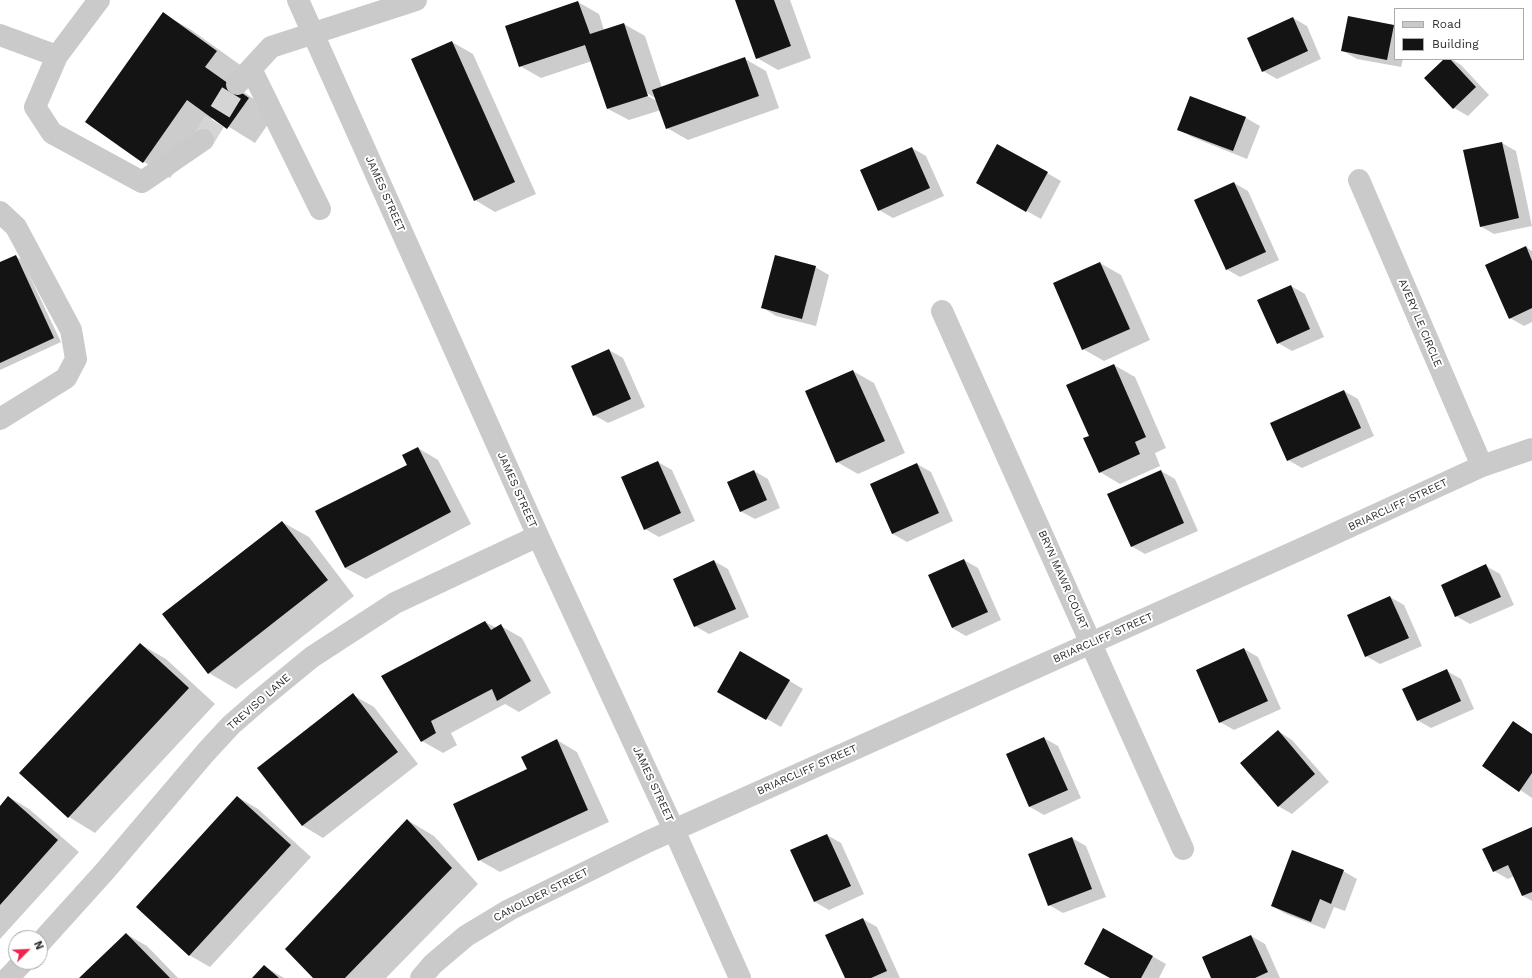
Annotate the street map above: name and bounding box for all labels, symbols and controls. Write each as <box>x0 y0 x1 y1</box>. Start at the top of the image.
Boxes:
legend <box>1394 8 1524 60</box>
text: Road <box>1432 17 1461 31</box>
text: Building <box>1432 37 1479 51</box>
street label: JAMES STREET <box>362 154 408 234</box>
street label: AVERY LE CIRCLE <box>1395 277 1445 369</box>
street label: JAMES STREET <box>494 450 540 530</box>
street label: BRIARCLIFF STREET <box>1346 476 1450 534</box>
street label: BRYN MAWR COURT <box>1035 528 1091 632</box>
street label: BRIARCLIFF STREET <box>1051 610 1155 666</box>
street label: TREVISO LANE <box>225 671 293 733</box>
street label: BRIARCLIFF STREET <box>755 742 859 798</box>
street label: JAMES STREET <box>630 744 676 824</box>
street label: CANOLDER STREET <box>491 865 591 925</box>
north arrow <box>8 930 48 970</box>
text: N <box>31 939 46 952</box>

